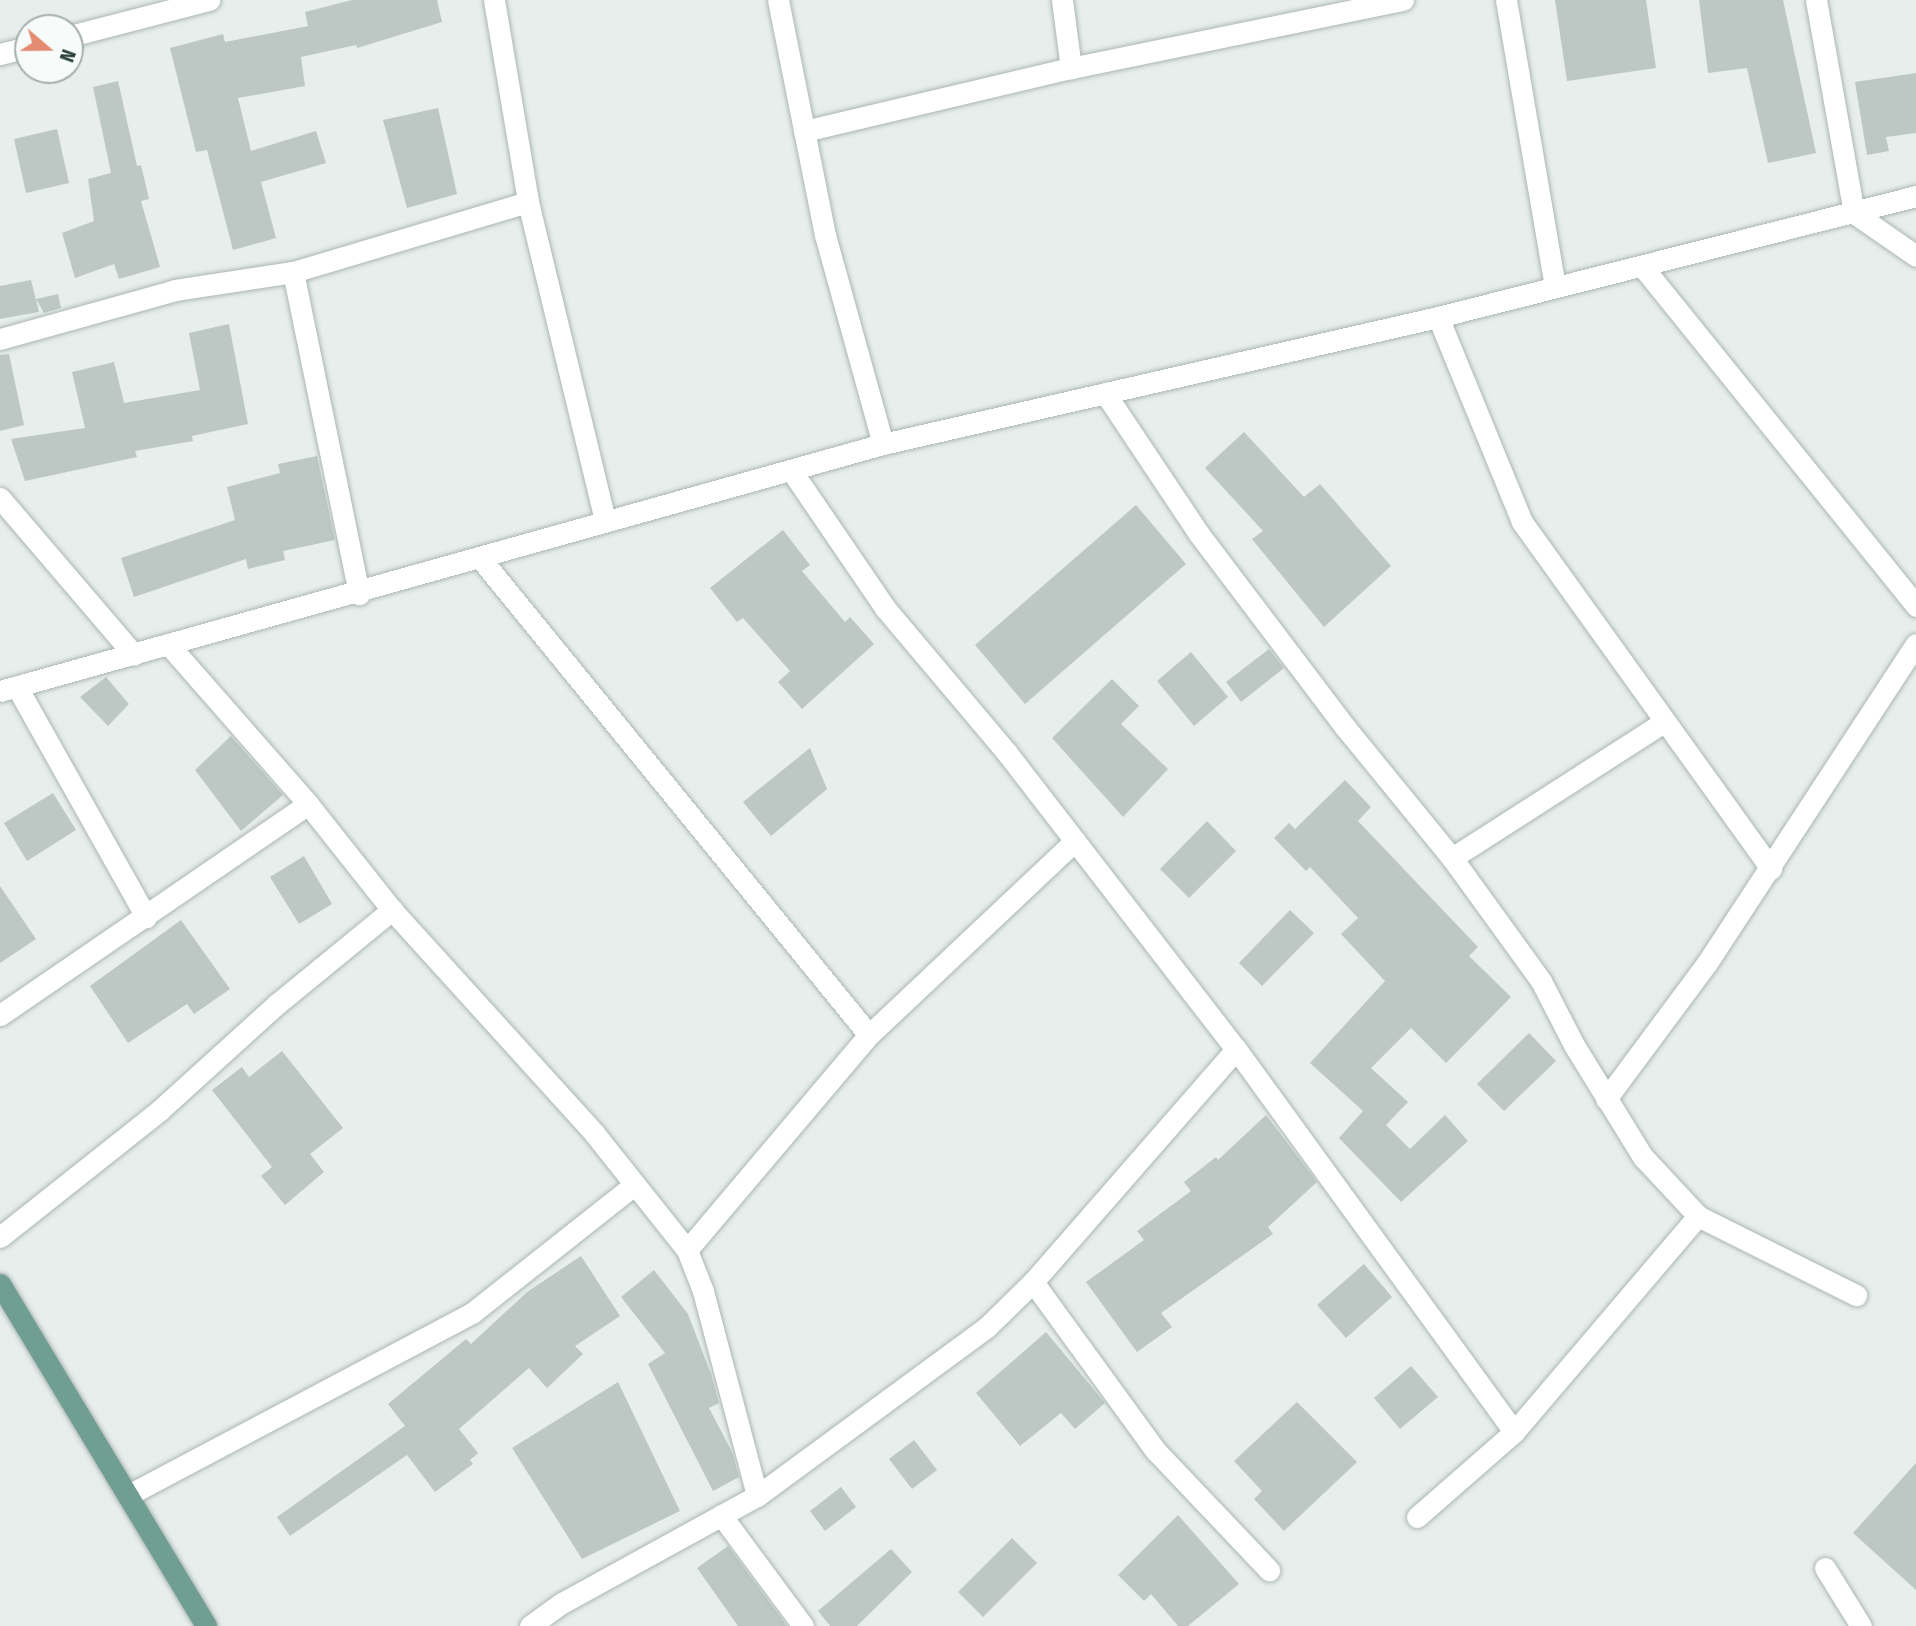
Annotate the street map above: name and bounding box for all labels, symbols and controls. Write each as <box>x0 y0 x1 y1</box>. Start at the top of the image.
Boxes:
north arrow <box>14 14 84 84</box>
text: N <box>55 46 80 65</box>

